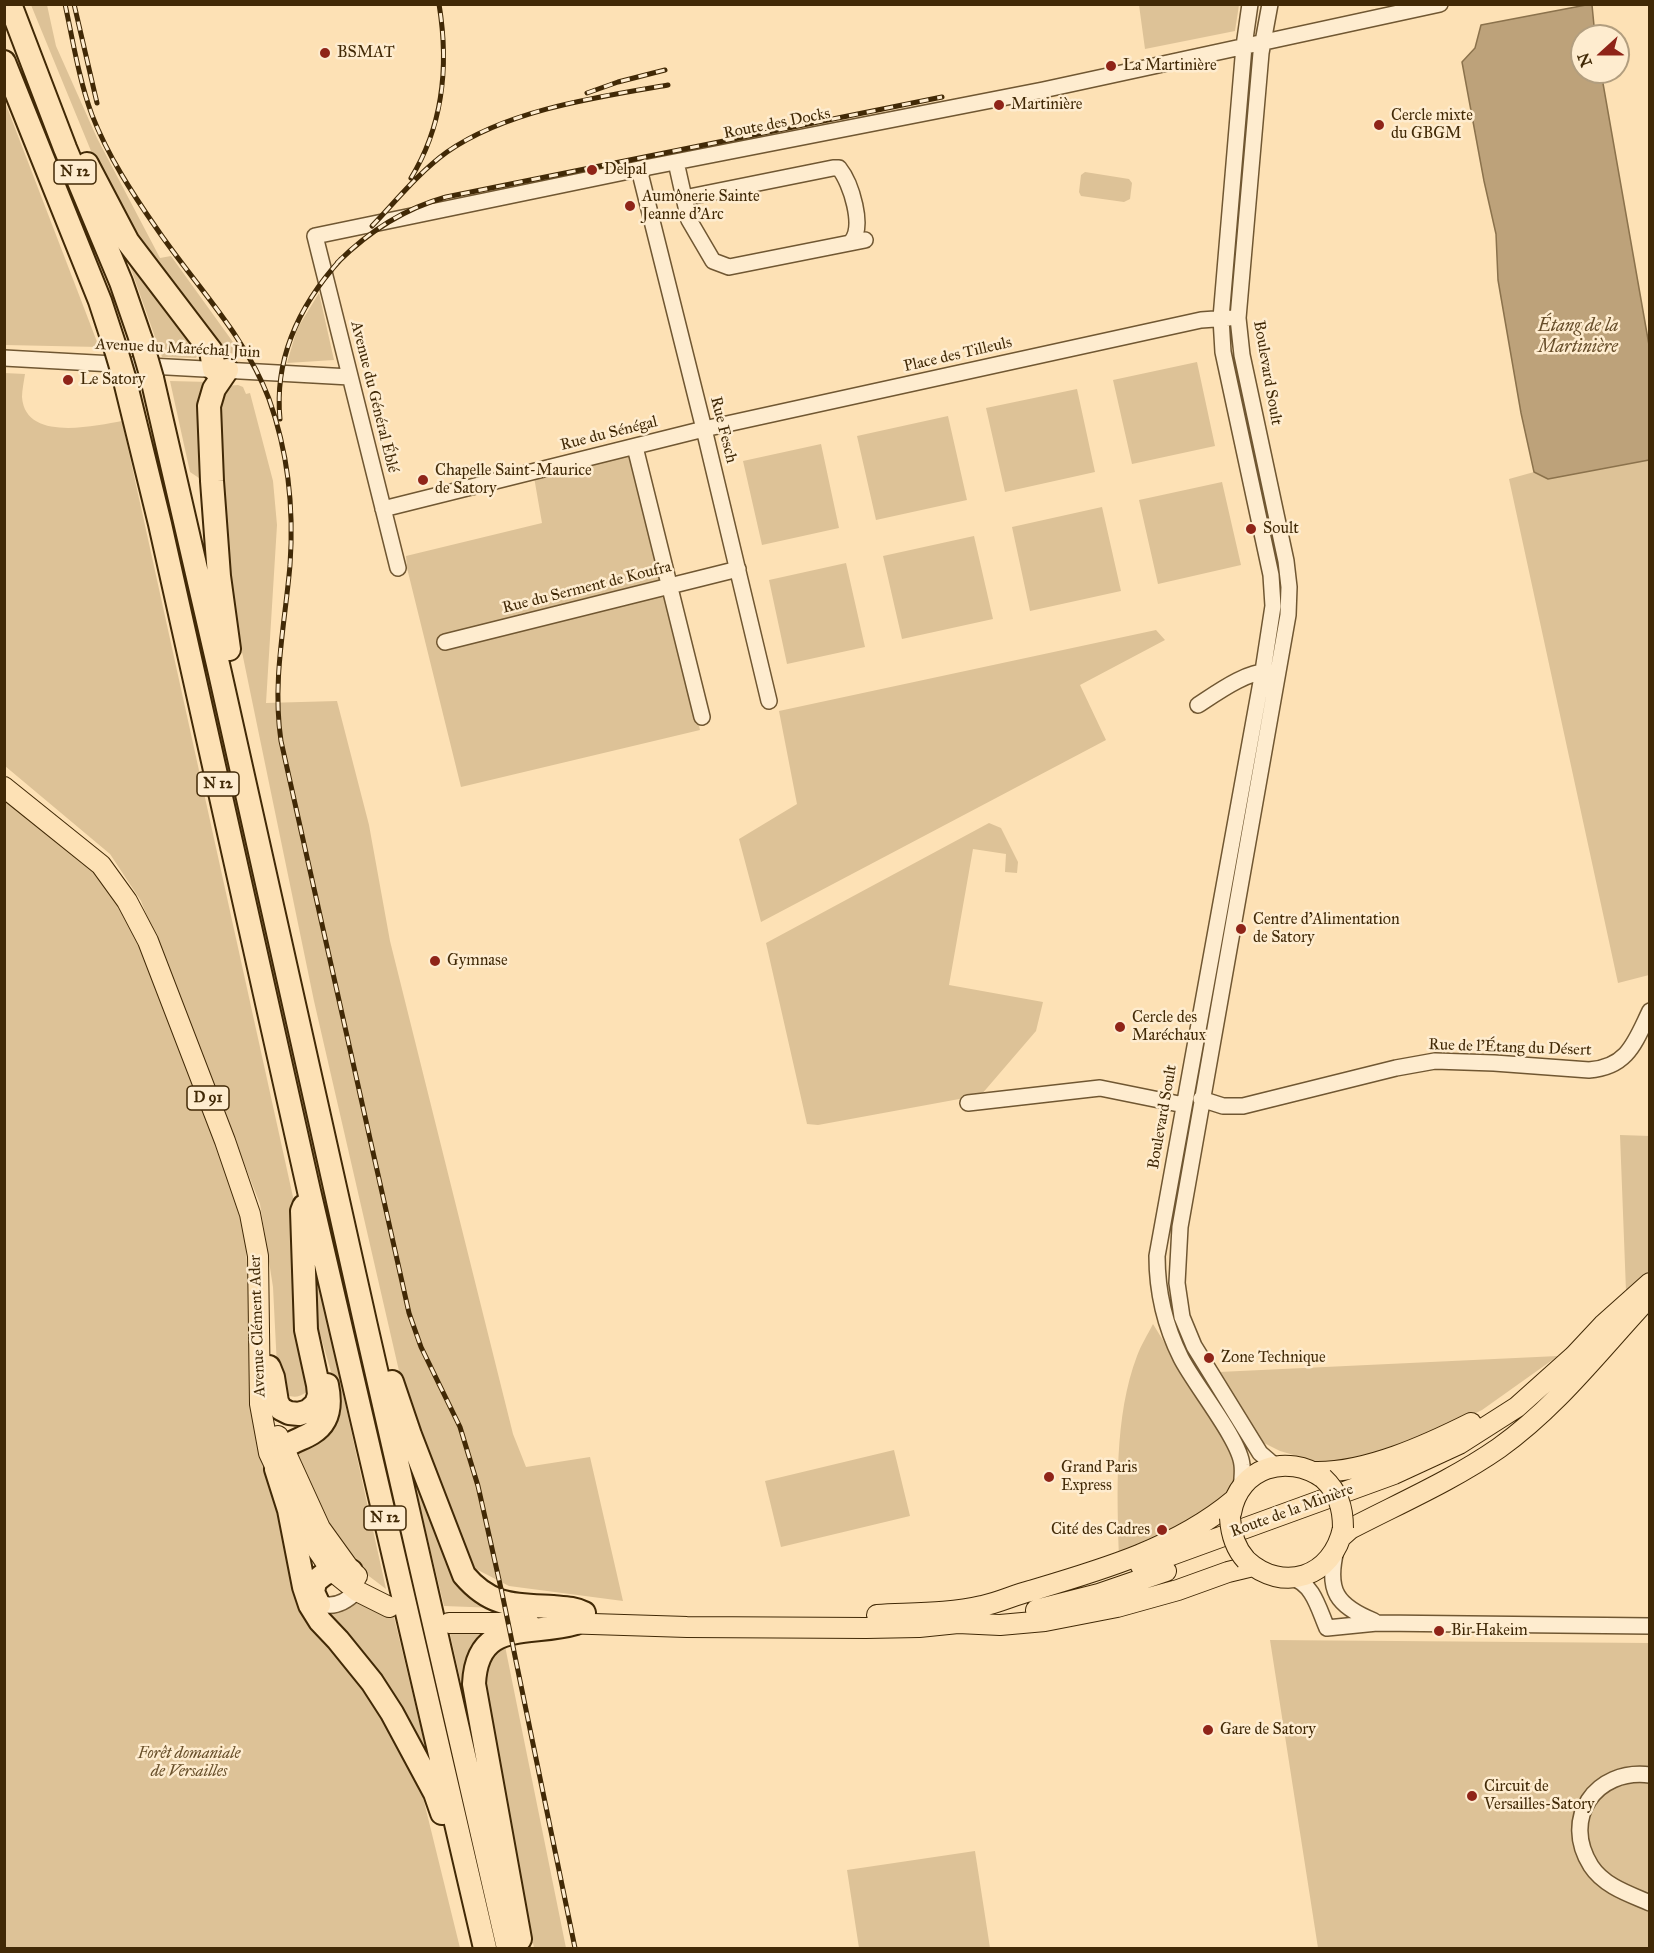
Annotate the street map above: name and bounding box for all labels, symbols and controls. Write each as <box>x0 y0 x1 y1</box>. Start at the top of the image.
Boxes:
north arrow <box>1570 24 1630 84</box>
place label: BSMAT <box>337 43 395 63</box>
marker: BSMAT <box>318 46 332 60</box>
text: N <box>1573 50 1596 70</box>
place label: La Martinière <box>1123 56 1217 76</box>
marker: La Martinière <box>1104 59 1118 73</box>
place label: Martinière <box>1011 95 1083 115</box>
marker: Martinière <box>992 98 1006 112</box>
street label: Route des Docks <box>722 104 832 144</box>
place label: Cercle mixte du GBGM <box>1391 106 1473 144</box>
marker: Cercle mixte du GBGM <box>1372 118 1386 132</box>
road number: N 12 <box>54 160 96 184</box>
place label: Delpal <box>604 160 647 180</box>
marker: Delpal <box>585 163 599 177</box>
place label: Aumônerie Sainte Jeanne d'Arc <box>642 187 760 225</box>
marker: Aumônerie Sainte Jeanne d'Arc <box>623 199 637 213</box>
water label: Étang de la Martinière <box>1538 316 1618 358</box>
street label: Avenue du Général Éblé <box>346 319 402 475</box>
street label: Boulevard Soult <box>1248 319 1286 427</box>
street label: Place des Tilleuls <box>902 333 1014 377</box>
street label: Avenue du Maréchal Juin <box>95 335 261 363</box>
place label: Le Satory <box>80 370 145 390</box>
marker: Le Satory <box>61 373 75 387</box>
street label: Rue Fesch <box>705 395 741 465</box>
street label: Rue du Sénégal <box>558 413 660 455</box>
place label: Chapelle Saint-Maurice de Satory <box>435 461 592 499</box>
marker: Chapelle Saint-Maurice de Satory <box>416 473 430 487</box>
place label: Soult <box>1263 519 1299 539</box>
marker: Soult <box>1244 522 1258 536</box>
street label: Rue du Serment de Koufra <box>501 558 673 618</box>
road number: N 12 <box>197 772 239 796</box>
place label: Centre d'Alimentation de Satory <box>1253 910 1400 948</box>
marker: Centre d'Alimentation de Satory <box>1234 922 1248 936</box>
place label: Gymnase <box>447 951 508 971</box>
marker: Gymnase <box>428 954 442 968</box>
place label: Cercle des Maréchaux <box>1132 1008 1206 1046</box>
marker: Cercle des Maréchaux <box>1113 1020 1127 1034</box>
street label: Rue de l'Étang du Désert <box>1428 1036 1592 1060</box>
street label: Boulevard Soult <box>1144 1063 1182 1171</box>
road number: D 91 <box>187 1086 229 1110</box>
street label: Avenue Clément Ader <box>246 1254 270 1398</box>
place label: Zone Technique <box>1221 1348 1326 1368</box>
marker: Zone Technique <box>1202 1351 1216 1365</box>
place label: Grand Paris Express <box>1061 1458 1137 1496</box>
marker: Grand Paris Express <box>1042 1470 1056 1484</box>
street label: Route de la Minière <box>1228 1480 1356 1542</box>
road number: N 12 <box>364 1506 406 1530</box>
place label: Cité des Cadres <box>1051 1520 1150 1540</box>
marker: Cité des Cadres <box>1155 1523 1169 1537</box>
place label: Bir Hakeim <box>1451 1621 1528 1641</box>
marker: Bir Hakeim <box>1432 1624 1446 1638</box>
place label: Gare de Satory <box>1220 1720 1316 1740</box>
marker: Gare de Satory <box>1201 1723 1215 1737</box>
park label: Forêt domaniale de Versailles <box>138 1744 240 1782</box>
place label: Circuit de Versailles-Satory <box>1484 1777 1595 1815</box>
marker: Circuit de Versailles-Satory <box>1465 1789 1479 1803</box>

